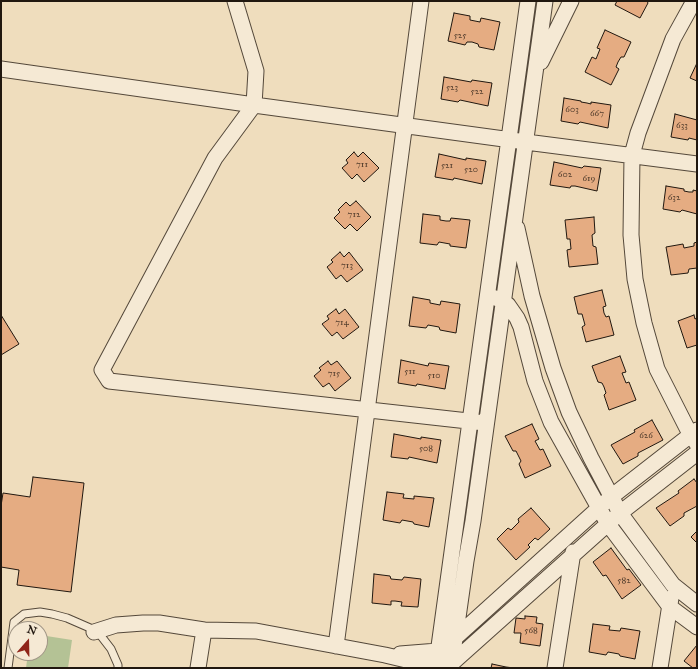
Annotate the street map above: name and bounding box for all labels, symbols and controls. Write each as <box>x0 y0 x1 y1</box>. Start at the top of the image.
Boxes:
house number: 525 <box>454 31 466 41</box>
house number: 523 <box>446 83 458 93</box>
house number: 522 <box>470 87 484 97</box>
house number: 603 <box>565 105 579 115</box>
house number: 667 <box>590 109 604 119</box>
house number: 633 <box>676 121 688 131</box>
house number: 711 <box>356 160 368 170</box>
house number: 521 <box>441 161 453 171</box>
house number: 520 <box>464 165 478 175</box>
house number: 602 <box>558 170 572 180</box>
house number: 619 <box>583 174 595 184</box>
house number: 632 <box>668 193 680 203</box>
house number: 712 <box>348 210 360 220</box>
house number: 713 <box>341 261 353 271</box>
house number: 714 <box>335 318 349 328</box>
house number: 511 <box>404 367 416 377</box>
house number: 715 <box>328 369 340 379</box>
house number: 510 <box>428 371 440 381</box>
house number: 626 <box>639 431 653 441</box>
house number: 508 <box>419 444 433 454</box>
house number: 582 <box>617 576 631 586</box>
north arrow <box>8 621 48 661</box>
text: N <box>25 622 39 638</box>
house number: 568 <box>524 626 538 636</box>

